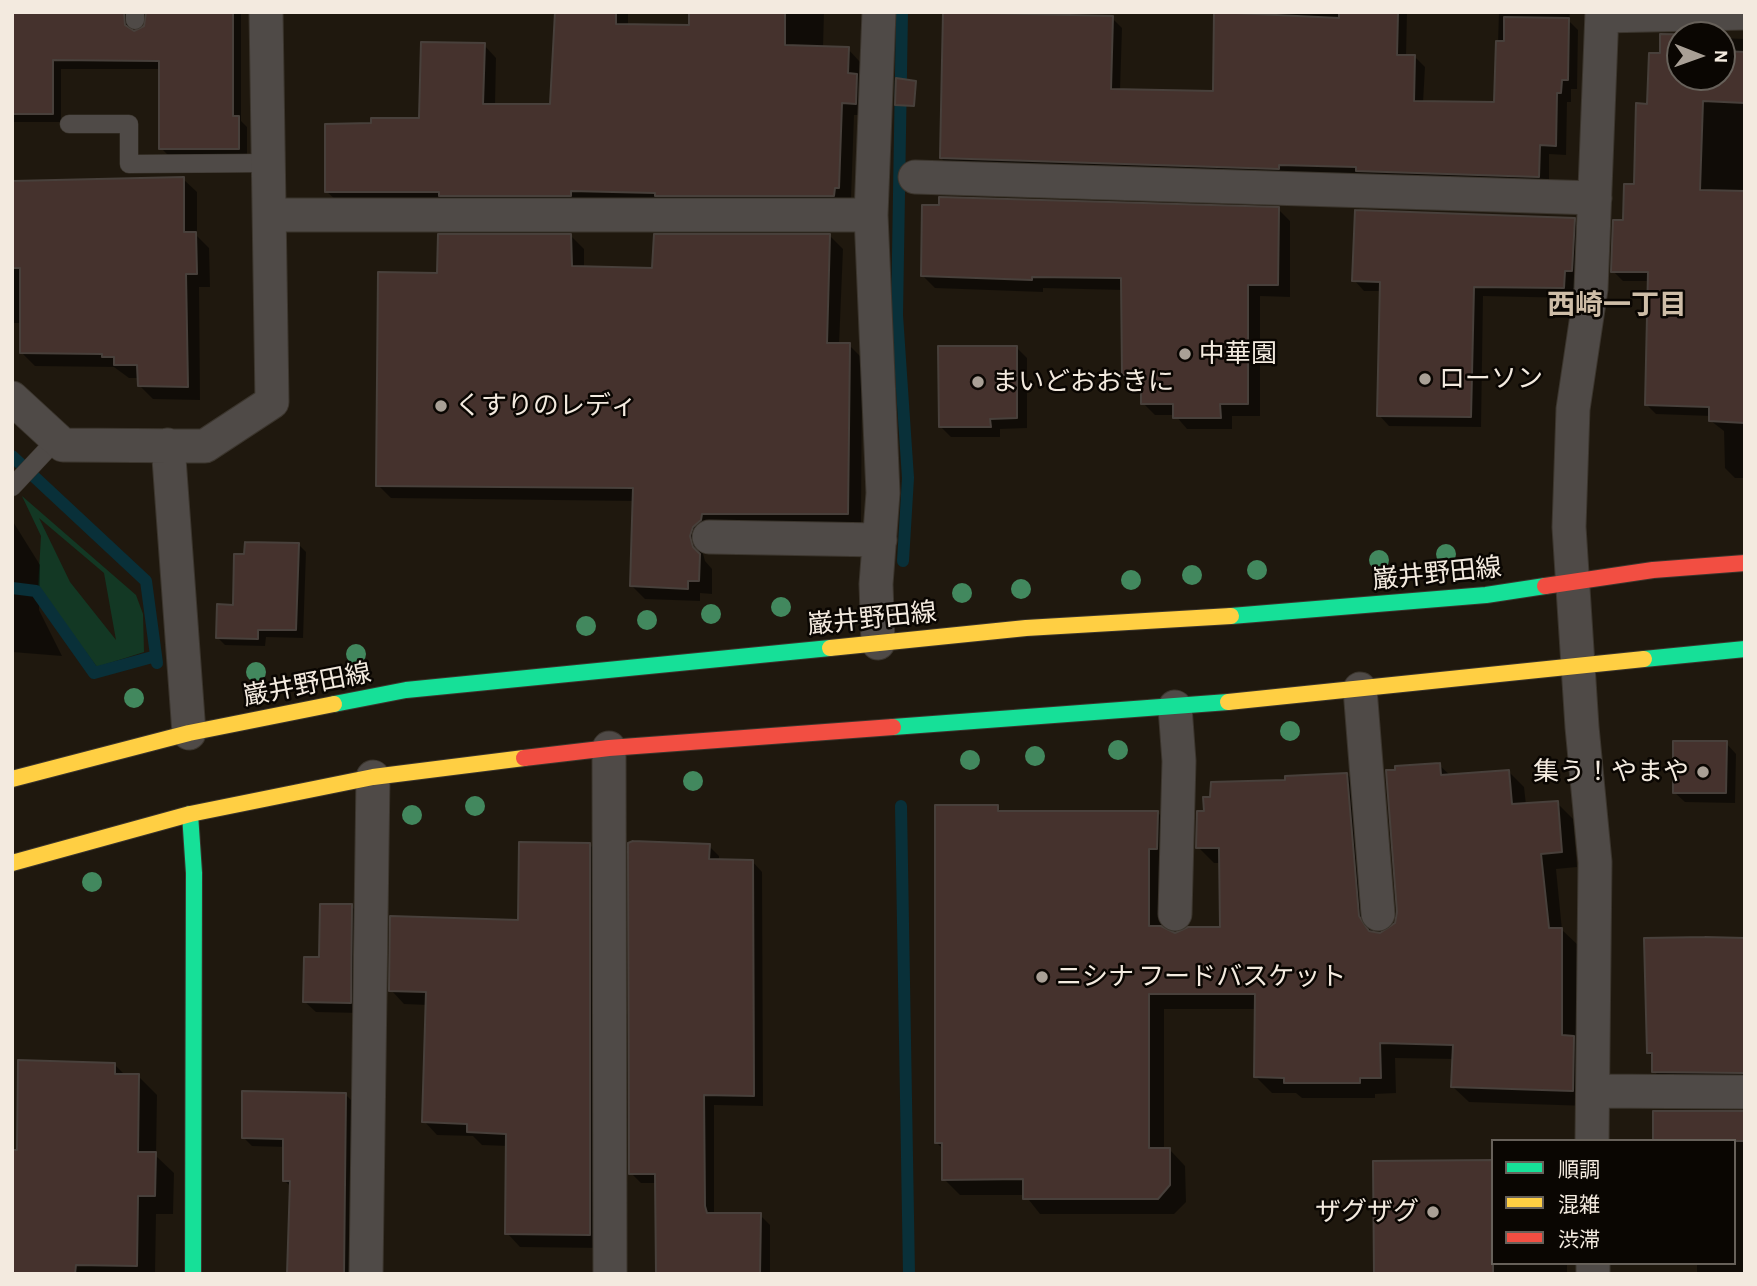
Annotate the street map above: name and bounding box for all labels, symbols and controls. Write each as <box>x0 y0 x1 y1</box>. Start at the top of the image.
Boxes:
north arrow <box>1666 21 1736 91</box>
text: N <box>1711 50 1730 63</box>
district label: 西崎一丁目 <box>1547 289 1687 323</box>
place label: 中華園 <box>1199 338 1277 370</box>
marker: 中華園 <box>1177 346 1193 362</box>
place label: ローソン <box>1439 363 1543 395</box>
place label: まいどおおきに <box>992 366 1174 398</box>
marker: ローソン <box>1417 371 1433 387</box>
marker: まいどおおきに <box>970 374 986 390</box>
place label: くすりのレディ <box>455 390 637 422</box>
marker: くすりのレディ <box>433 398 449 414</box>
street label: 巌井野田線 <box>1371 552 1503 596</box>
street label: 巌井野田線 <box>806 597 938 641</box>
street label: 巌井野田線 <box>240 657 374 713</box>
place label: 集う！やまや <box>1533 756 1689 788</box>
marker: 集う！やまや <box>1695 764 1711 780</box>
place label: ニシナ フードバスケット <box>1056 961 1346 993</box>
marker: ニシナ フードバスケット <box>1034 969 1050 985</box>
legend <box>1491 1139 1736 1265</box>
text: 順調 <box>1558 1160 1600 1181</box>
text: 混雑 <box>1558 1195 1600 1216</box>
place label: ザグザグ <box>1315 1196 1419 1228</box>
marker: ザグザグ <box>1425 1204 1441 1220</box>
text: 渋滞 <box>1558 1230 1600 1251</box>

